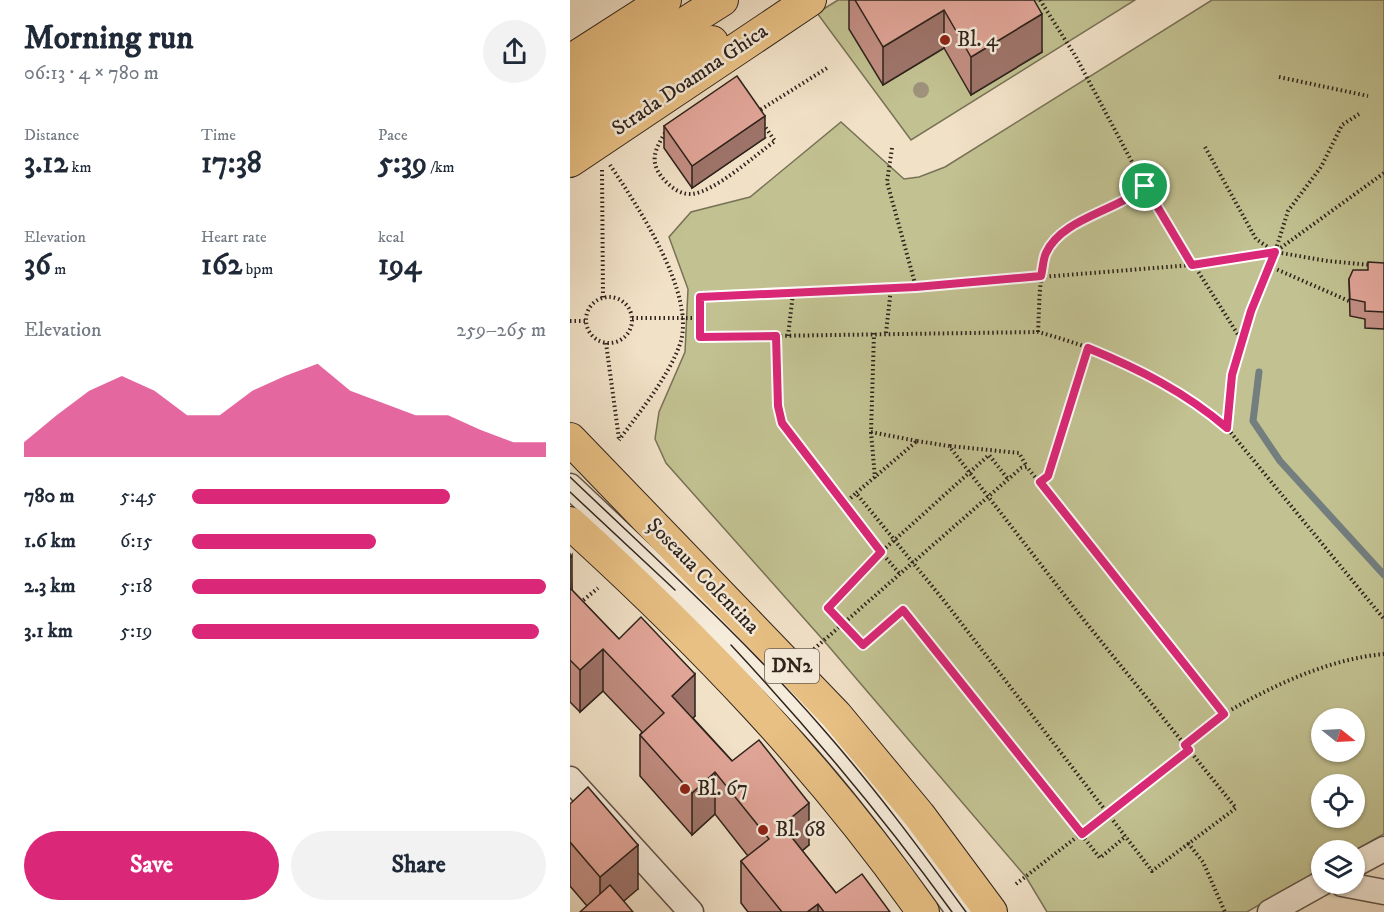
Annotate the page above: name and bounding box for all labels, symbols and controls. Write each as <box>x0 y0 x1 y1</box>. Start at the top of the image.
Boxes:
text: Morning run <box>24 18 193 59</box>
street label: Strada Doamna Ghica <box>607 18 773 142</box>
button: share <box>483 20 546 83</box>
place label: Bl. 4 <box>957 27 999 53</box>
marker: Bl. 4 <box>938 33 952 47</box>
text: 06:13 · 4 × 780 m <box>24 61 159 86</box>
text: Distance <box>24 125 79 145</box>
text: Time <box>201 125 236 145</box>
text: Pace <box>378 125 408 145</box>
text: 3.12 <box>24 145 68 182</box>
text: 17:38 <box>201 145 262 182</box>
text: 5:39 <box>378 145 427 182</box>
text: km <box>68 157 91 177</box>
text: /km <box>427 157 455 177</box>
pin <box>1119 160 1170 211</box>
icon: arrive <box>1128 169 1161 202</box>
text: Elevation <box>24 227 86 247</box>
text: Heart rate <box>201 227 267 247</box>
text: kcal <box>378 227 404 247</box>
text: 36 <box>24 247 51 284</box>
text: 162 <box>201 247 242 284</box>
text: 194 <box>378 247 421 284</box>
text: m <box>51 259 66 279</box>
text: bpm <box>242 259 273 279</box>
text: Elevation <box>24 318 101 343</box>
text: 259–265 m <box>456 318 546 343</box>
text: 780 m <box>24 484 75 509</box>
text: 5:45 <box>120 484 156 509</box>
street label: Șoseaua Colentina <box>641 513 765 640</box>
text: 1.6 km <box>24 529 76 554</box>
text: 6:15 <box>120 529 153 554</box>
text: 2.3 km <box>24 574 76 599</box>
text: 5:18 <box>120 574 153 599</box>
text: 3.1 km <box>24 619 73 644</box>
text: 5:19 <box>120 619 152 644</box>
road number: DN2 <box>765 649 819 683</box>
north arrow <box>1311 708 1365 762</box>
map controls <box>1311 708 1365 894</box>
button: locate <box>1311 774 1365 828</box>
place label: Bl. 67 <box>697 776 748 802</box>
marker: Bl. 67 <box>678 782 692 796</box>
place label: Bl. 68 <box>775 817 825 843</box>
marker: Bl. 68 <box>756 823 770 837</box>
button: Save <box>24 831 279 900</box>
button: Share <box>291 831 546 900</box>
button: layers <box>1311 840 1365 894</box>

